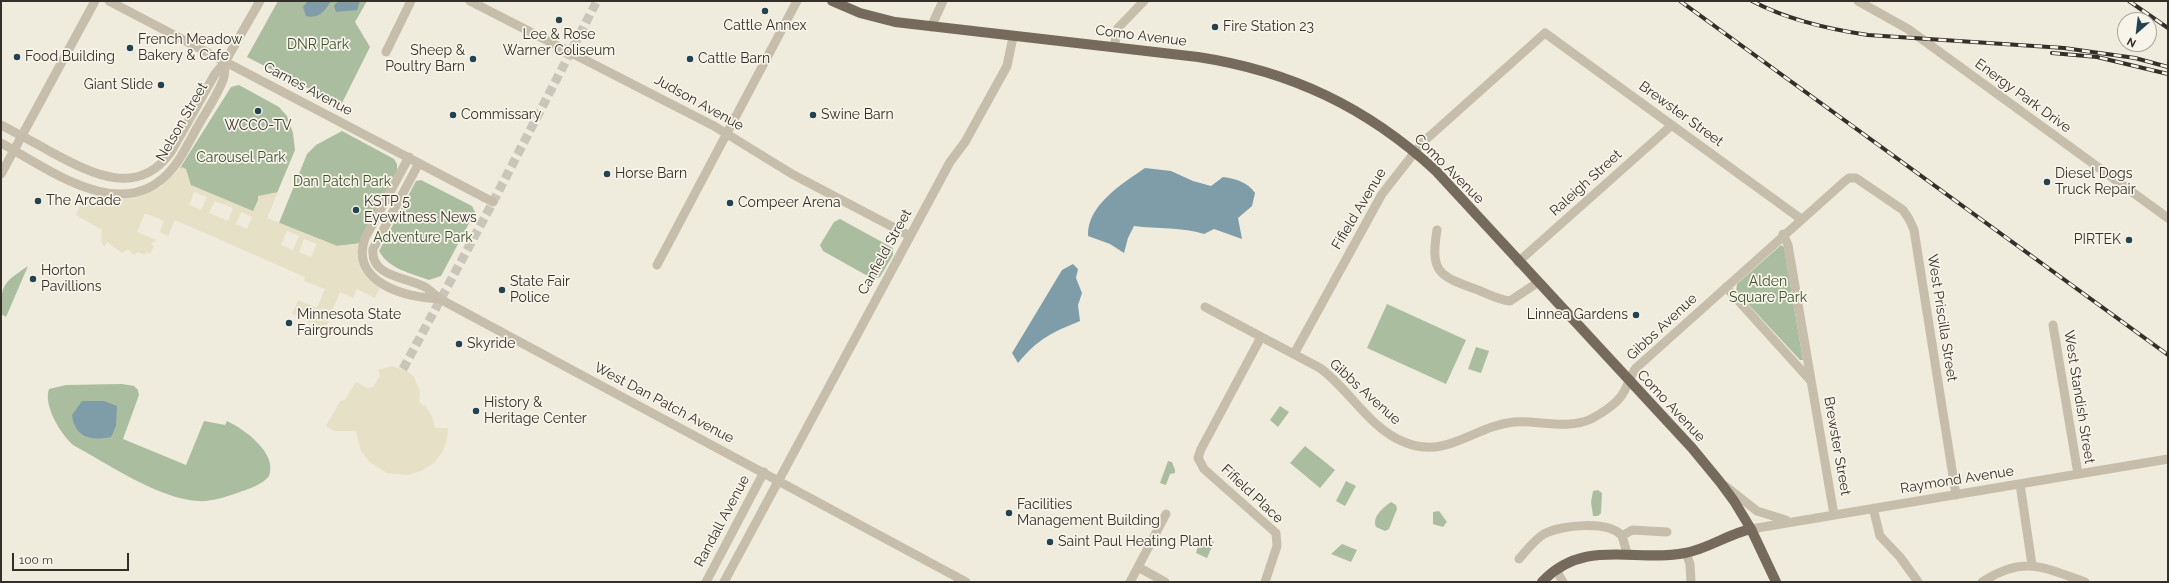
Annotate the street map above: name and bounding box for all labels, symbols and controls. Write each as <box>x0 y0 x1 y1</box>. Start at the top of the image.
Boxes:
marker: Cattle Annex <box>760 6 770 16</box>
north arrow <box>2117 12 2157 52</box>
marker: Lee & Rose Warner Coliseum <box>554 15 564 25</box>
place label: Cattle Annex <box>724 18 806 34</box>
place label: Fire Station 23 <box>1223 19 1314 35</box>
street label: Como Avenue <box>1094 22 1188 50</box>
marker: Fire Station 23 <box>1210 22 1220 32</box>
place label: Lee & Rose Warner Coliseum <box>503 27 615 60</box>
place label: French Meadow Bakery & Cafe <box>138 32 242 64</box>
text: N <box>2125 34 2138 50</box>
park label: DNR Park <box>287 37 349 53</box>
marker: French Meadow Bakery & Cafe <box>125 43 135 53</box>
place label: Sheep & Poultry Barn <box>385 43 465 76</box>
place label: Food Building <box>25 49 115 65</box>
place label: Cattle Barn <box>698 51 770 67</box>
marker: Food Building <box>12 52 22 62</box>
marker: Sheep & Poultry Barn <box>468 54 478 64</box>
marker: Cattle Barn <box>685 54 695 64</box>
street label: Energy Park Drive <box>1972 55 2074 137</box>
street label: Carnes Avenue <box>261 59 355 119</box>
street label: Judson Avenue <box>651 72 747 134</box>
place label: Giant Slide <box>84 77 153 93</box>
street label: Brewster Street <box>1636 78 1726 150</box>
street label: Nelson Street <box>153 80 211 164</box>
marker: Giant Slide <box>156 80 166 90</box>
marker: WCCO-TV <box>253 106 263 116</box>
place label: Commissary <box>461 107 541 123</box>
place label: Swine Barn <box>821 107 894 123</box>
marker: Commissary <box>448 110 458 120</box>
marker: Swine Barn <box>808 110 818 120</box>
place label: WCCO-TV <box>225 118 291 134</box>
street label: Como Avenue <box>1411 131 1487 207</box>
street label: Raleigh Street <box>1547 146 1625 220</box>
park label: Carousel Park <box>196 150 286 166</box>
street label: Fifield Avenue <box>1328 165 1390 253</box>
place label: Horse Barn <box>615 166 687 182</box>
place label: Diesel Dogs Truck Repair <box>2055 166 2136 198</box>
marker: Horse Barn <box>602 169 612 179</box>
park label: Dan Patch Park <box>293 174 391 190</box>
marker: Diesel Dogs Truck Repair <box>2042 177 2052 187</box>
place label: The Arcade <box>46 193 121 209</box>
place label: KSTP 5 Eyewitness News <box>364 194 477 226</box>
place label: Compeer Arena <box>738 195 841 211</box>
marker: The Arcade <box>33 196 43 206</box>
marker: Compeer Arena <box>725 198 735 208</box>
marker: KSTP 5 Eyewitness News <box>351 205 361 215</box>
street label: Canfield Street <box>855 206 915 298</box>
park label: Adventure Park <box>373 230 473 246</box>
place label: PIRTEK <box>2074 232 2121 248</box>
marker: PIRTEK <box>2124 235 2134 245</box>
street label: West Priscilla Street <box>1924 253 1960 383</box>
place label: Horton Pavillions <box>41 263 101 296</box>
marker: Horton Pavillions <box>28 274 38 284</box>
place label: State Fair Police <box>510 274 570 306</box>
park label: Alden Square Park <box>1729 274 1807 306</box>
marker: State Fair Police <box>497 285 507 295</box>
street label: Gibbs Avenue <box>1623 290 1701 364</box>
place label: Minnesota State Fairgrounds <box>297 307 401 340</box>
place label: Linnea Gardens <box>1527 307 1628 323</box>
marker: Linnea Gardens <box>1631 310 1641 320</box>
marker: Minnesota State Fairgrounds <box>284 318 294 328</box>
street label: West Standish Street <box>2060 329 2098 465</box>
place label: Skyride <box>467 336 515 352</box>
marker: Skyride <box>454 339 464 349</box>
street label: Gibbs Avenue <box>1326 356 1404 428</box>
street label: West Dan Patch Avenue <box>591 359 737 447</box>
street label: Como Avenue <box>1634 367 1708 445</box>
place label: History & Heritage Center <box>484 395 587 428</box>
street label: Brewster Street <box>1820 395 1854 497</box>
marker: History & Heritage Center <box>471 406 481 416</box>
street label: Fifield Place <box>1218 461 1286 527</box>
street label: Raymond Avenue <box>1899 463 2015 497</box>
street label: Randall Avenue <box>691 472 753 570</box>
place label: Facilities Management Building <box>1017 497 1160 530</box>
marker: Facilities Management Building <box>1004 508 1014 518</box>
place label: Saint Paul Heating Plant <box>1058 534 1213 550</box>
marker: Saint Paul Heating Plant <box>1045 537 1055 547</box>
scale bar <box>14 545 131 571</box>
text: 100 m <box>19 553 53 567</box>

